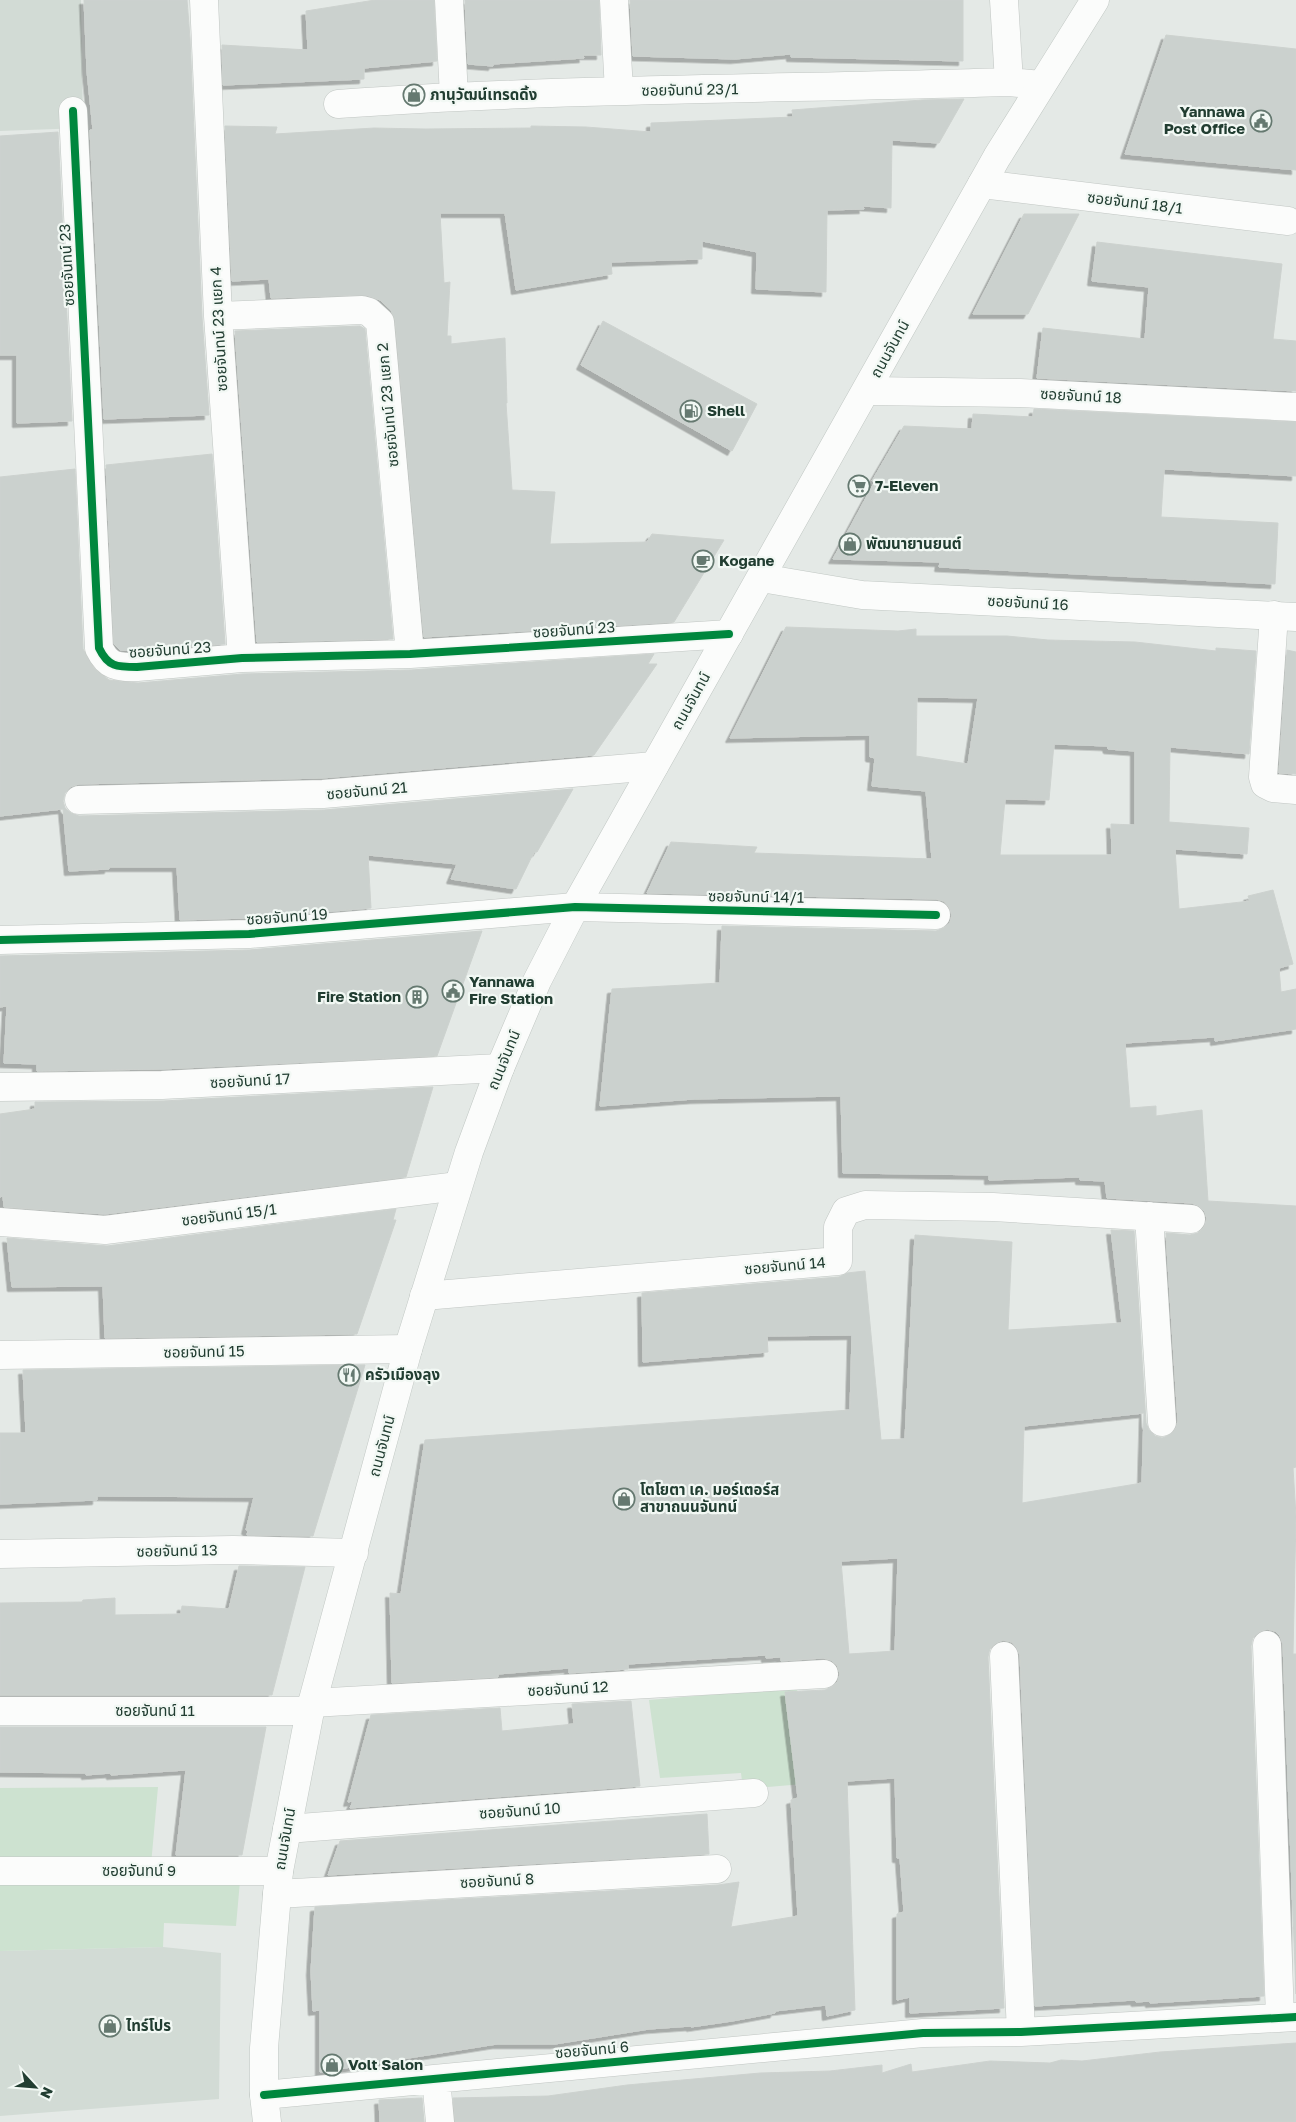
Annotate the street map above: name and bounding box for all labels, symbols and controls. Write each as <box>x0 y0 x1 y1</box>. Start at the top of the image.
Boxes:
street label: ซอยจันทน์ 23/1 <box>641 79 739 99</box>
shop icon: ภานุวัฒน์เทรดดิ้ง <box>402 83 426 107</box>
place label: ภานุวัฒน์เทรดดิ้ง <box>430 85 537 104</box>
place label: Yannawa Post Office <box>1164 102 1245 137</box>
public building icon: Yannawa Post Office <box>1249 109 1273 133</box>
street label: ซอยจันทน์ 18/1 <box>1086 187 1184 217</box>
street label: ซอยจันทน์ 23 <box>55 223 77 307</box>
street label: ซอยจันทน์ 23 แยก 4 <box>206 266 230 392</box>
street label: ถนนจันทน์ <box>866 317 912 380</box>
street label: ซอยจันทน์ 23 แยก 2 <box>373 342 401 468</box>
street label: ซอยจันทน์ 18 <box>1040 384 1122 406</box>
fuel station icon: Shell <box>679 399 703 423</box>
place label: Shell <box>707 401 745 419</box>
supermarket icon: 7-Eleven <box>847 474 871 498</box>
place label: 7-Eleven <box>875 476 938 494</box>
shop icon: พัฒนายานยนต์ <box>838 532 862 556</box>
place label: พัฒนายานยนต์ <box>866 534 962 552</box>
cafe icon: Kogane <box>691 549 715 573</box>
place label: Kogane <box>719 551 775 569</box>
street label: ซอยจันทน์ 16 <box>987 591 1069 613</box>
street label: ซอยจันทน์ 23 <box>532 617 616 641</box>
street label: ซอยจันทน์ 23 <box>128 637 212 661</box>
street label: ถนนจันทน์ <box>667 669 713 732</box>
street label: ซอยจันทน์ 21 <box>326 778 408 803</box>
street label: ซอยจันทน์ 14/1 <box>708 886 804 906</box>
street label: ซอยจันทน์ 19 <box>246 904 328 928</box>
place label: Yannawa Fire Station <box>469 972 553 1007</box>
public building icon: Yannawa Fire Station <box>441 979 465 1003</box>
building icon: Fire Station <box>405 985 429 1009</box>
place label: Fire Station <box>317 987 401 1005</box>
street label: ถนนจันทน์ <box>483 1027 523 1092</box>
street label: ซอยจันทน์ 17 <box>209 1069 291 1091</box>
street label: ซอยจันทน์ 15/1 <box>180 1199 277 1229</box>
street label: ซอยจันทน์ 14 <box>744 1252 826 1278</box>
street label: ซอยจันทน์ 15 <box>163 1341 245 1361</box>
restaurant icon: ครัวเมืองลุง <box>337 1363 361 1387</box>
place label: ครัวเมืองลุง <box>365 1365 440 1384</box>
street label: ถนนจันทน์ <box>364 1413 398 1478</box>
place label: โตโยตา เค. มอร์เตอร์ส สาขาถนนจันทน์ <box>640 1480 779 1515</box>
shop icon: โตโยตา เค. มอร์เตอร์ส สาขาถนนจันทน์ <box>612 1487 636 1511</box>
street label: ซอยจันทน์ 13 <box>136 1540 218 1560</box>
street label: ซอยจันทน์ 12 <box>527 1677 609 1699</box>
street label: ซอยจันทน์ 11 <box>115 1701 195 1719</box>
street label: ซอยจันทน์ 10 <box>479 1798 561 1822</box>
street label: ถนนจันทน์ <box>270 1806 298 1871</box>
street label: ซอยจันทน์ 9 <box>102 1861 176 1879</box>
street label: ซอยจันทน์ 8 <box>459 1869 535 1891</box>
shop icon: ไทร์โปร <box>98 2014 122 2038</box>
place label: ไทร์โปร <box>126 2016 171 2034</box>
street label: ซอยจันทน์ 6 <box>554 2037 630 2061</box>
shop icon: Volt Salon <box>320 2053 344 2077</box>
place label: Volt Salon <box>348 2055 423 2073</box>
north arrow <box>10 2062 60 2112</box>
text: N <box>37 2084 57 2101</box>

